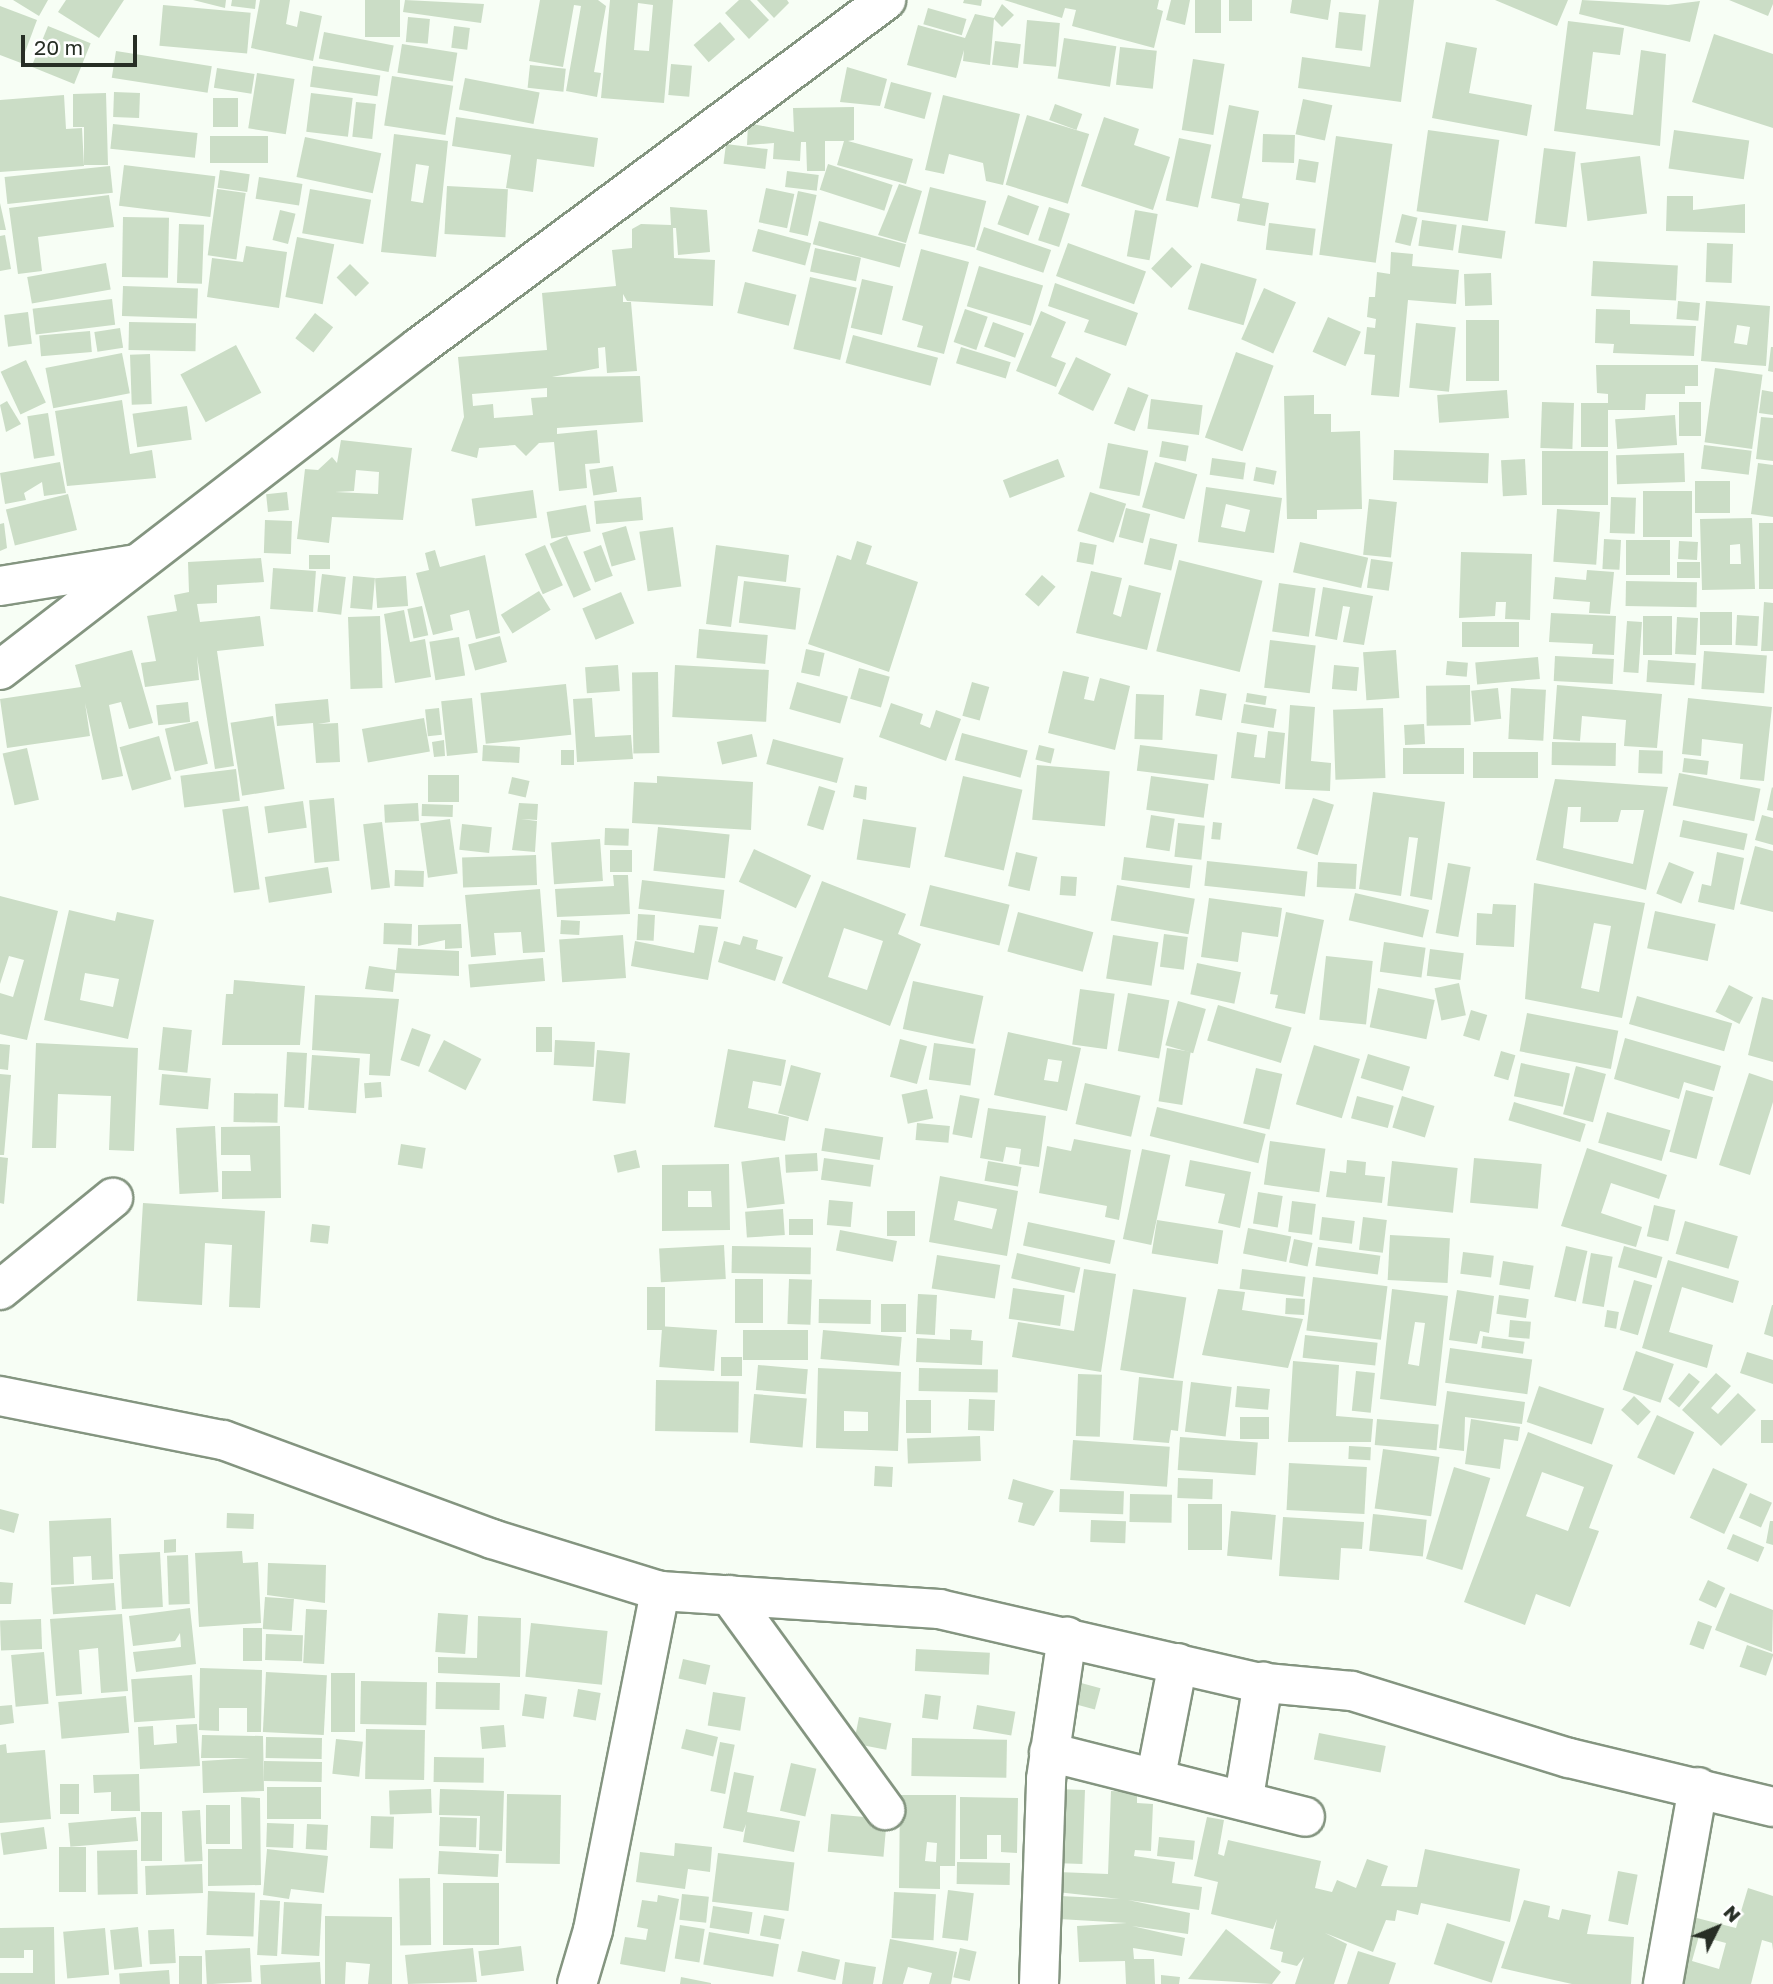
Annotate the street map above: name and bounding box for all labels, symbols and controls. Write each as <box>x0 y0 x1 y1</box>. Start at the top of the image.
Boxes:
scale bar <box>24 21 140 65</box>
text: 20 m <box>34 34 83 60</box>
north arrow <box>1682 1893 1752 1963</box>
text: N <box>1719 1900 1746 1926</box>

